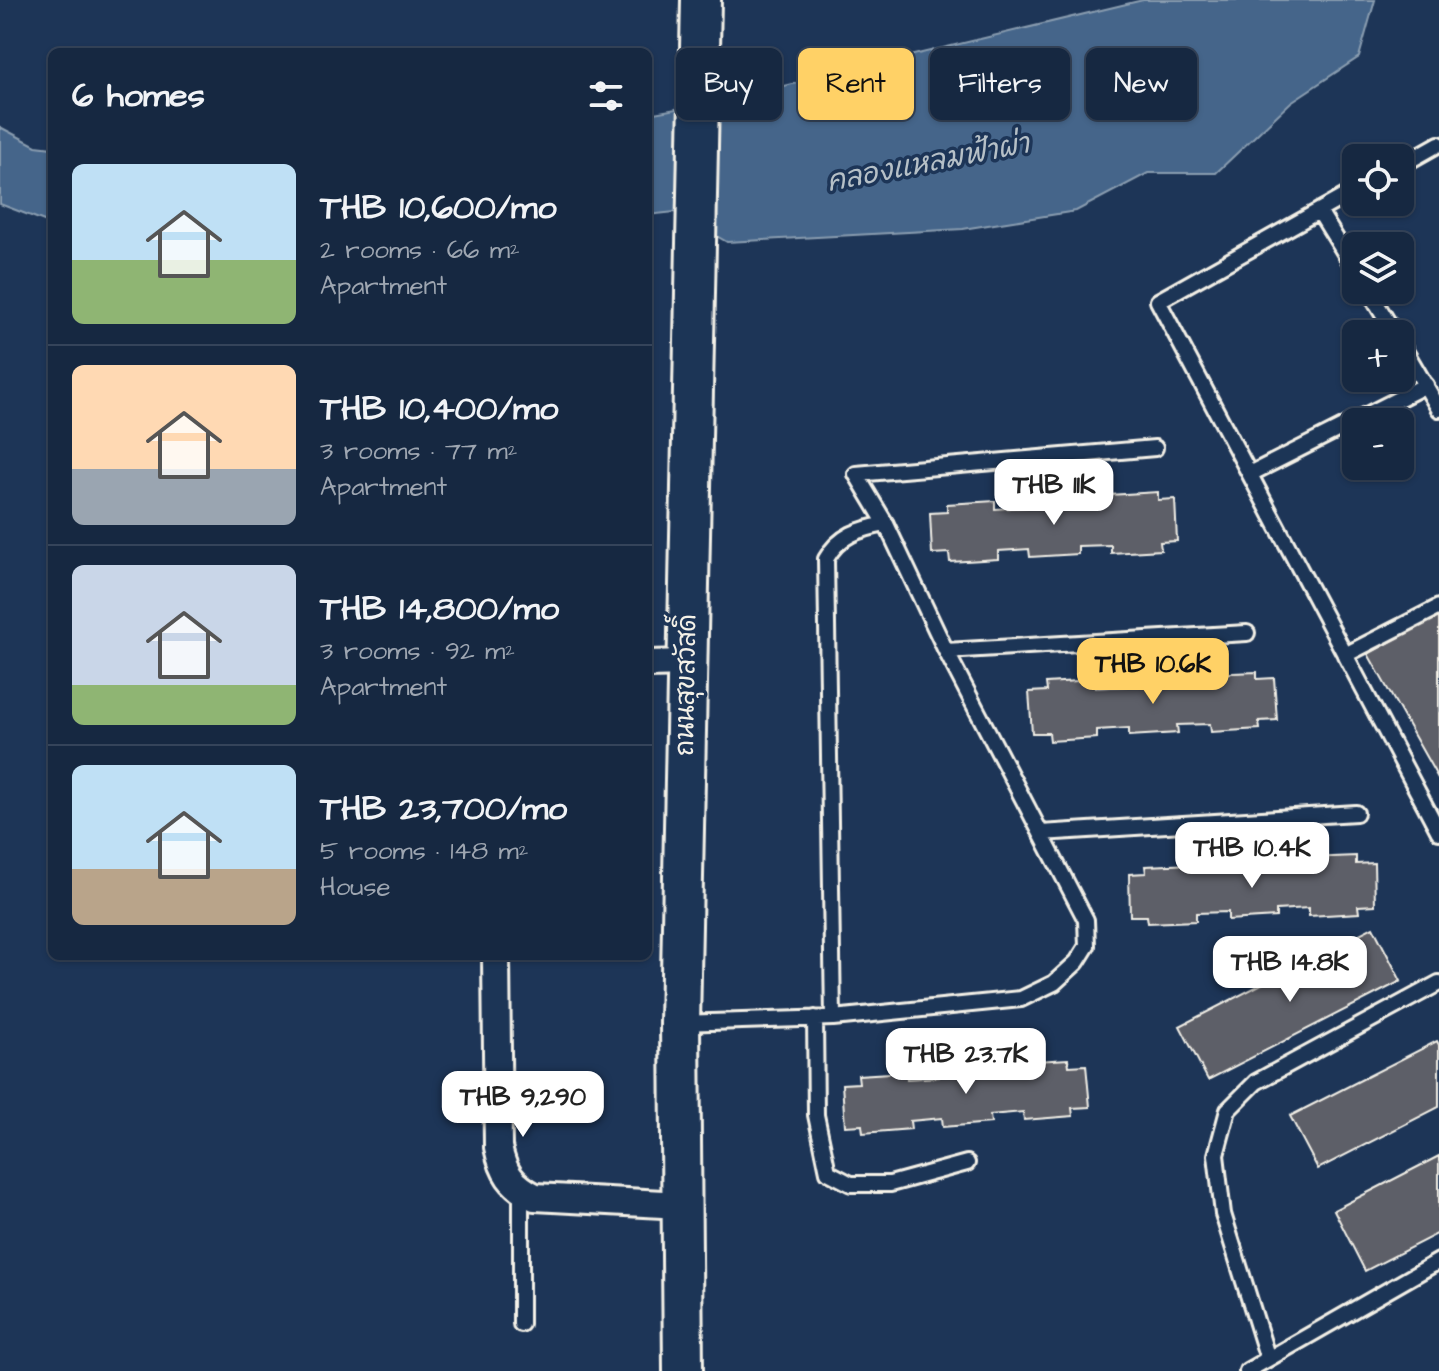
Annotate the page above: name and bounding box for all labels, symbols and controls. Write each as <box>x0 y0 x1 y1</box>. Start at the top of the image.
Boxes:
chip: Buy <box>676 48 782 120</box>
chip: Rent <box>798 48 914 120</box>
chip: Filters <box>930 48 1070 120</box>
chip: New <box>1086 48 1197 120</box>
text: 6 homes <box>72 72 205 120</box>
icon: filters <box>584 74 628 118</box>
water label: คลองแหลมฟ้าผ่า <box>823 124 1034 202</box>
map controls <box>1342 144 1414 480</box>
button: locate <box>1342 144 1414 216</box>
text: THB 10,600/mo <box>320 184 557 232</box>
icon: home <box>136 196 232 292</box>
text: 2 rooms · 66 m² <box>320 232 520 268</box>
button: layers <box>1342 232 1414 304</box>
text: Apartment <box>320 268 447 304</box>
button: + <box>1342 320 1414 392</box>
text: THB 10,400/mo <box>320 385 559 433</box>
icon: home <box>136 397 232 493</box>
button: − <box>1342 408 1414 480</box>
text: 3 rooms · 77 m² <box>320 433 517 469</box>
pin: THB 11K <box>980 459 1128 527</box>
text: THB 11K <box>1012 467 1096 503</box>
text: Apartment <box>320 469 447 505</box>
text: THB 14,800/mo <box>320 585 559 633</box>
icon: home <box>136 597 232 693</box>
street label: ถนนสุขสวัสดิ์ <box>662 614 705 756</box>
text: 3 rooms · 92 m² <box>320 633 515 669</box>
pin: THB 10.6K <box>1061 638 1245 706</box>
text: THB 10.6K <box>1095 646 1211 682</box>
text: Apartment <box>320 669 447 705</box>
text: THB 23,700/mo <box>320 785 567 833</box>
icon: home <box>136 797 232 893</box>
pin: THB 10.4K <box>1160 822 1344 890</box>
text: THB 10.4K <box>1193 830 1311 866</box>
text: 5 rooms · 148 m² <box>320 833 528 869</box>
text: House <box>320 869 391 905</box>
pin: THB 14.8K <box>1198 936 1382 1004</box>
text: THB 14.8K <box>1231 944 1349 980</box>
pin: THB 23.7K <box>874 1028 1058 1096</box>
text: THB 23.7K <box>904 1036 1028 1072</box>
pin: THB 9,290 <box>431 1071 615 1139</box>
text: THB 9,290 <box>460 1079 586 1115</box>

